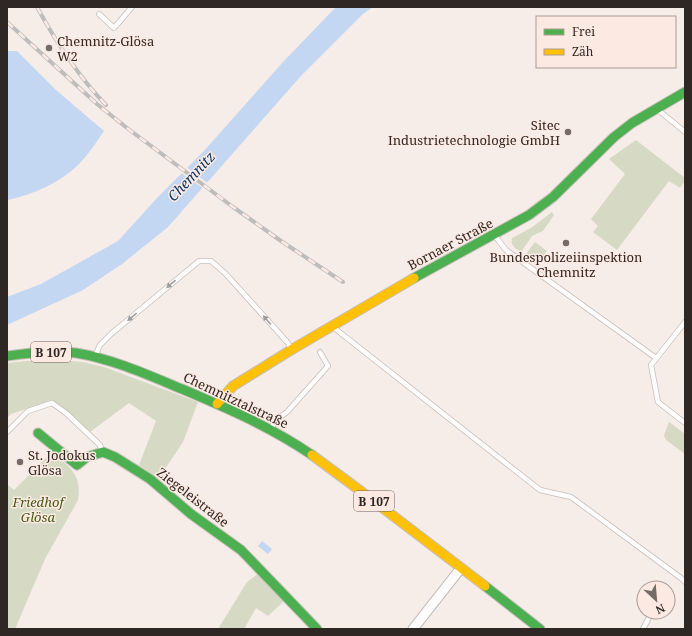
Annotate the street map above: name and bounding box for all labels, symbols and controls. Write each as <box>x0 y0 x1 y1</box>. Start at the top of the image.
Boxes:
legend <box>536 16 676 68</box>
text: Frei <box>572 23 595 40</box>
place label: Chemnitz-Glösa W2 <box>57 32 154 65</box>
marker: Chemnitz-Glösa W2 <box>44 43 54 53</box>
text: Zäh <box>572 43 594 60</box>
place label: Sitec Industrietechnologie GmbH <box>388 116 560 149</box>
marker: Sitec Industrietechnologie GmbH <box>563 127 573 137</box>
water label: Chemnitz <box>163 147 219 205</box>
street label: Bornaer Straße <box>404 214 496 274</box>
marker: Bundespolizeiinspektion Chemnitz <box>561 238 571 248</box>
place label: Bundespolizeiinspektion Chemnitz <box>490 248 643 281</box>
one-way arrow <box>166 280 176 289</box>
one-way arrow <box>126 313 137 322</box>
one-way arrow <box>263 315 272 325</box>
road number: B 107 <box>31 342 71 362</box>
street label: Chemnitztalstraße <box>180 368 292 432</box>
place label: St. Jodokus Glösa <box>28 446 96 479</box>
marker: St. Jodokus Glösa <box>15 457 25 467</box>
street label: Ziegeleistraße <box>153 463 233 531</box>
road number: B 107 <box>354 491 394 511</box>
park label: Friedhof Glösa <box>11 493 66 526</box>
north arrow <box>636 580 676 620</box>
text: N <box>653 601 668 618</box>

